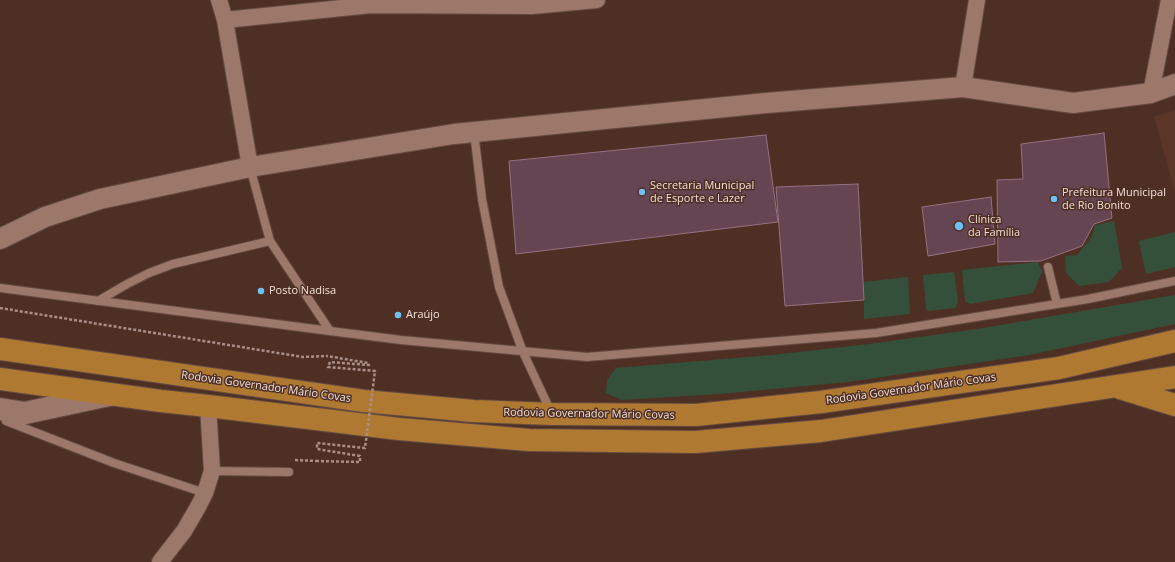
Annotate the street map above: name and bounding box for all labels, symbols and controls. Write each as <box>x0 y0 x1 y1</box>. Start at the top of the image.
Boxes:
place label: Secretaria Municipal de Esporte e Lazer <box>650 179 754 205</box>
place label: Prefeitura Municipal de Rio Bonito <box>1062 186 1166 212</box>
marker: Secretaria Municipal de Esporte e Lazer <box>637 187 647 197</box>
marker: Prefeitura Municipal de Rio Bonito <box>1049 194 1059 204</box>
place label: Clínica da Família <box>968 213 1020 239</box>
marker: Clínica da Família <box>953 220 965 232</box>
place label: Posto Nadisa <box>269 284 336 298</box>
marker: Posto Nadisa <box>256 286 266 296</box>
place label: Araújo <box>406 308 440 322</box>
marker: Araújo <box>393 310 403 320</box>
street label: Rodovia Governador Mário Covas <box>180 369 352 405</box>
street label: Rodovia Governador Mário Covas <box>825 371 997 407</box>
street label: Rodovia Governador Mário Covas <box>503 406 675 422</box>

